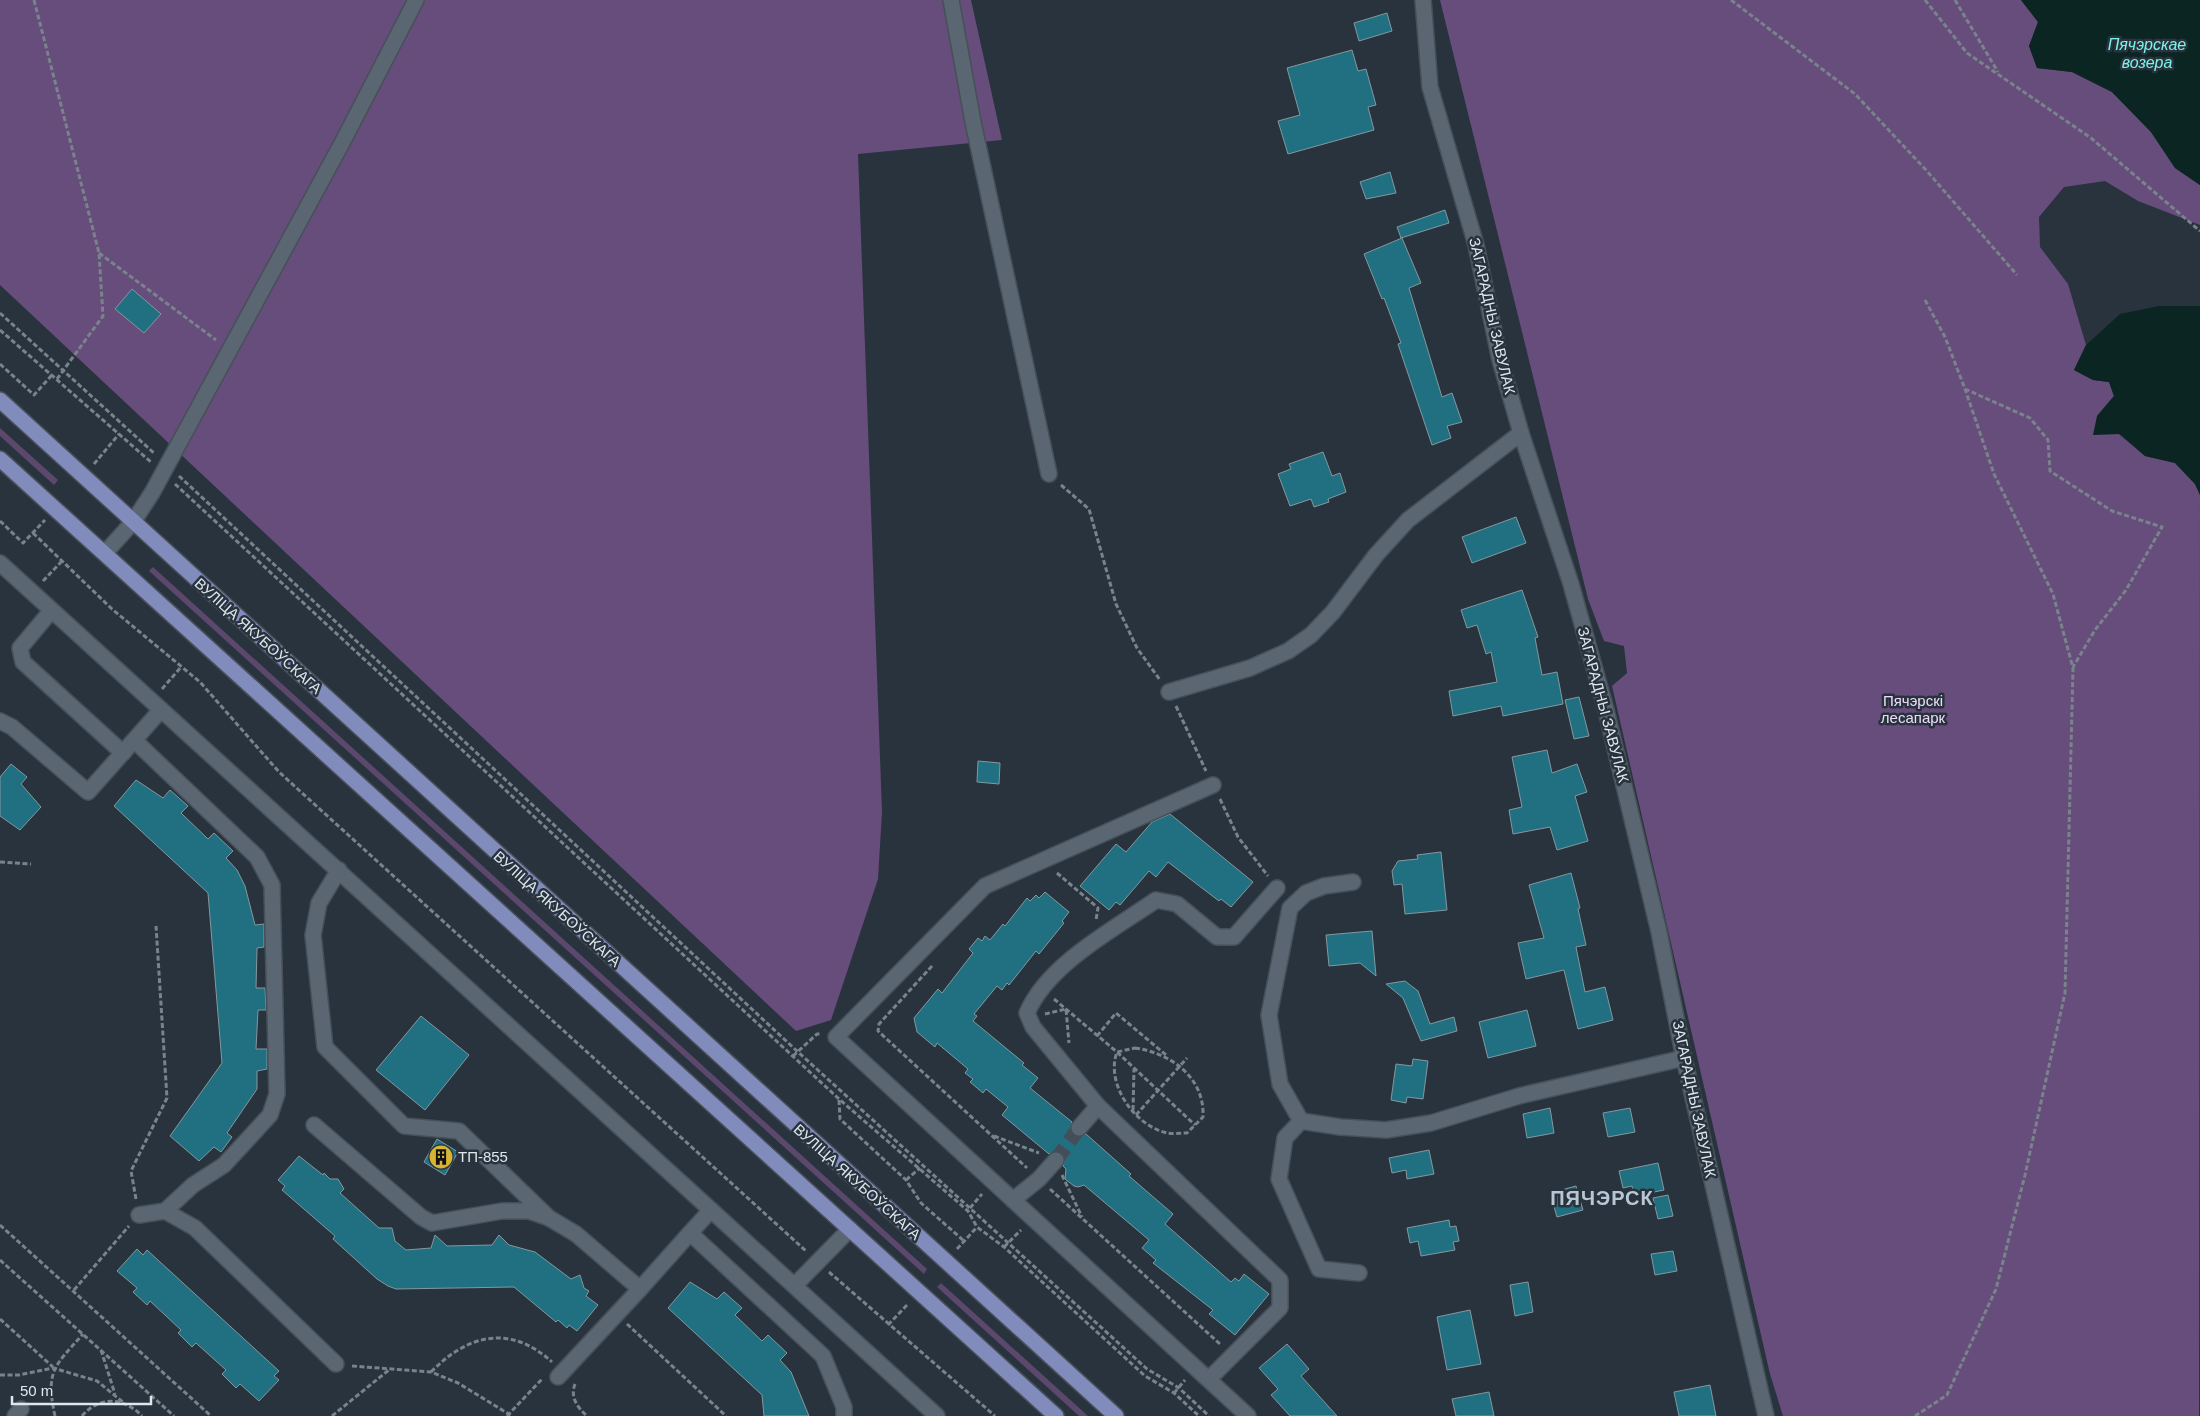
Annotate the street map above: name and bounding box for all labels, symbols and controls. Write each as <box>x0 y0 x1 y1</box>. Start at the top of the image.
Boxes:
water label: Пячэрскае возера <box>2108 36 2186 71</box>
street label: ЗАГАРАДНЫ ЗАВУЛАК <box>1466 236 1519 396</box>
street label: ВУЛІЦА ЯКУБОЎСКАГА <box>191 574 325 697</box>
street label: ЗАГАРАДНЫ ЗАВУЛАК <box>1575 625 1633 785</box>
park label: Пячэрскі лесапарк <box>1881 692 1946 726</box>
street label: ВУЛІЦА ЯКУБОЎСКАГА <box>490 847 624 970</box>
street label: ЗАГАРАДНЫ ЗАВУЛАК <box>1670 1019 1720 1179</box>
street label: ВУЛІЦА ЯКУБОЎСКАГА <box>790 1120 924 1243</box>
building icon: ТП-855 <box>428 1144 454 1170</box>
place label: ТП-855 <box>458 1148 508 1165</box>
district label: ПЯЧЭРСК <box>1550 1187 1654 1209</box>
scale bar <box>12 1374 151 1406</box>
text: 50 m <box>20 1382 53 1399</box>

